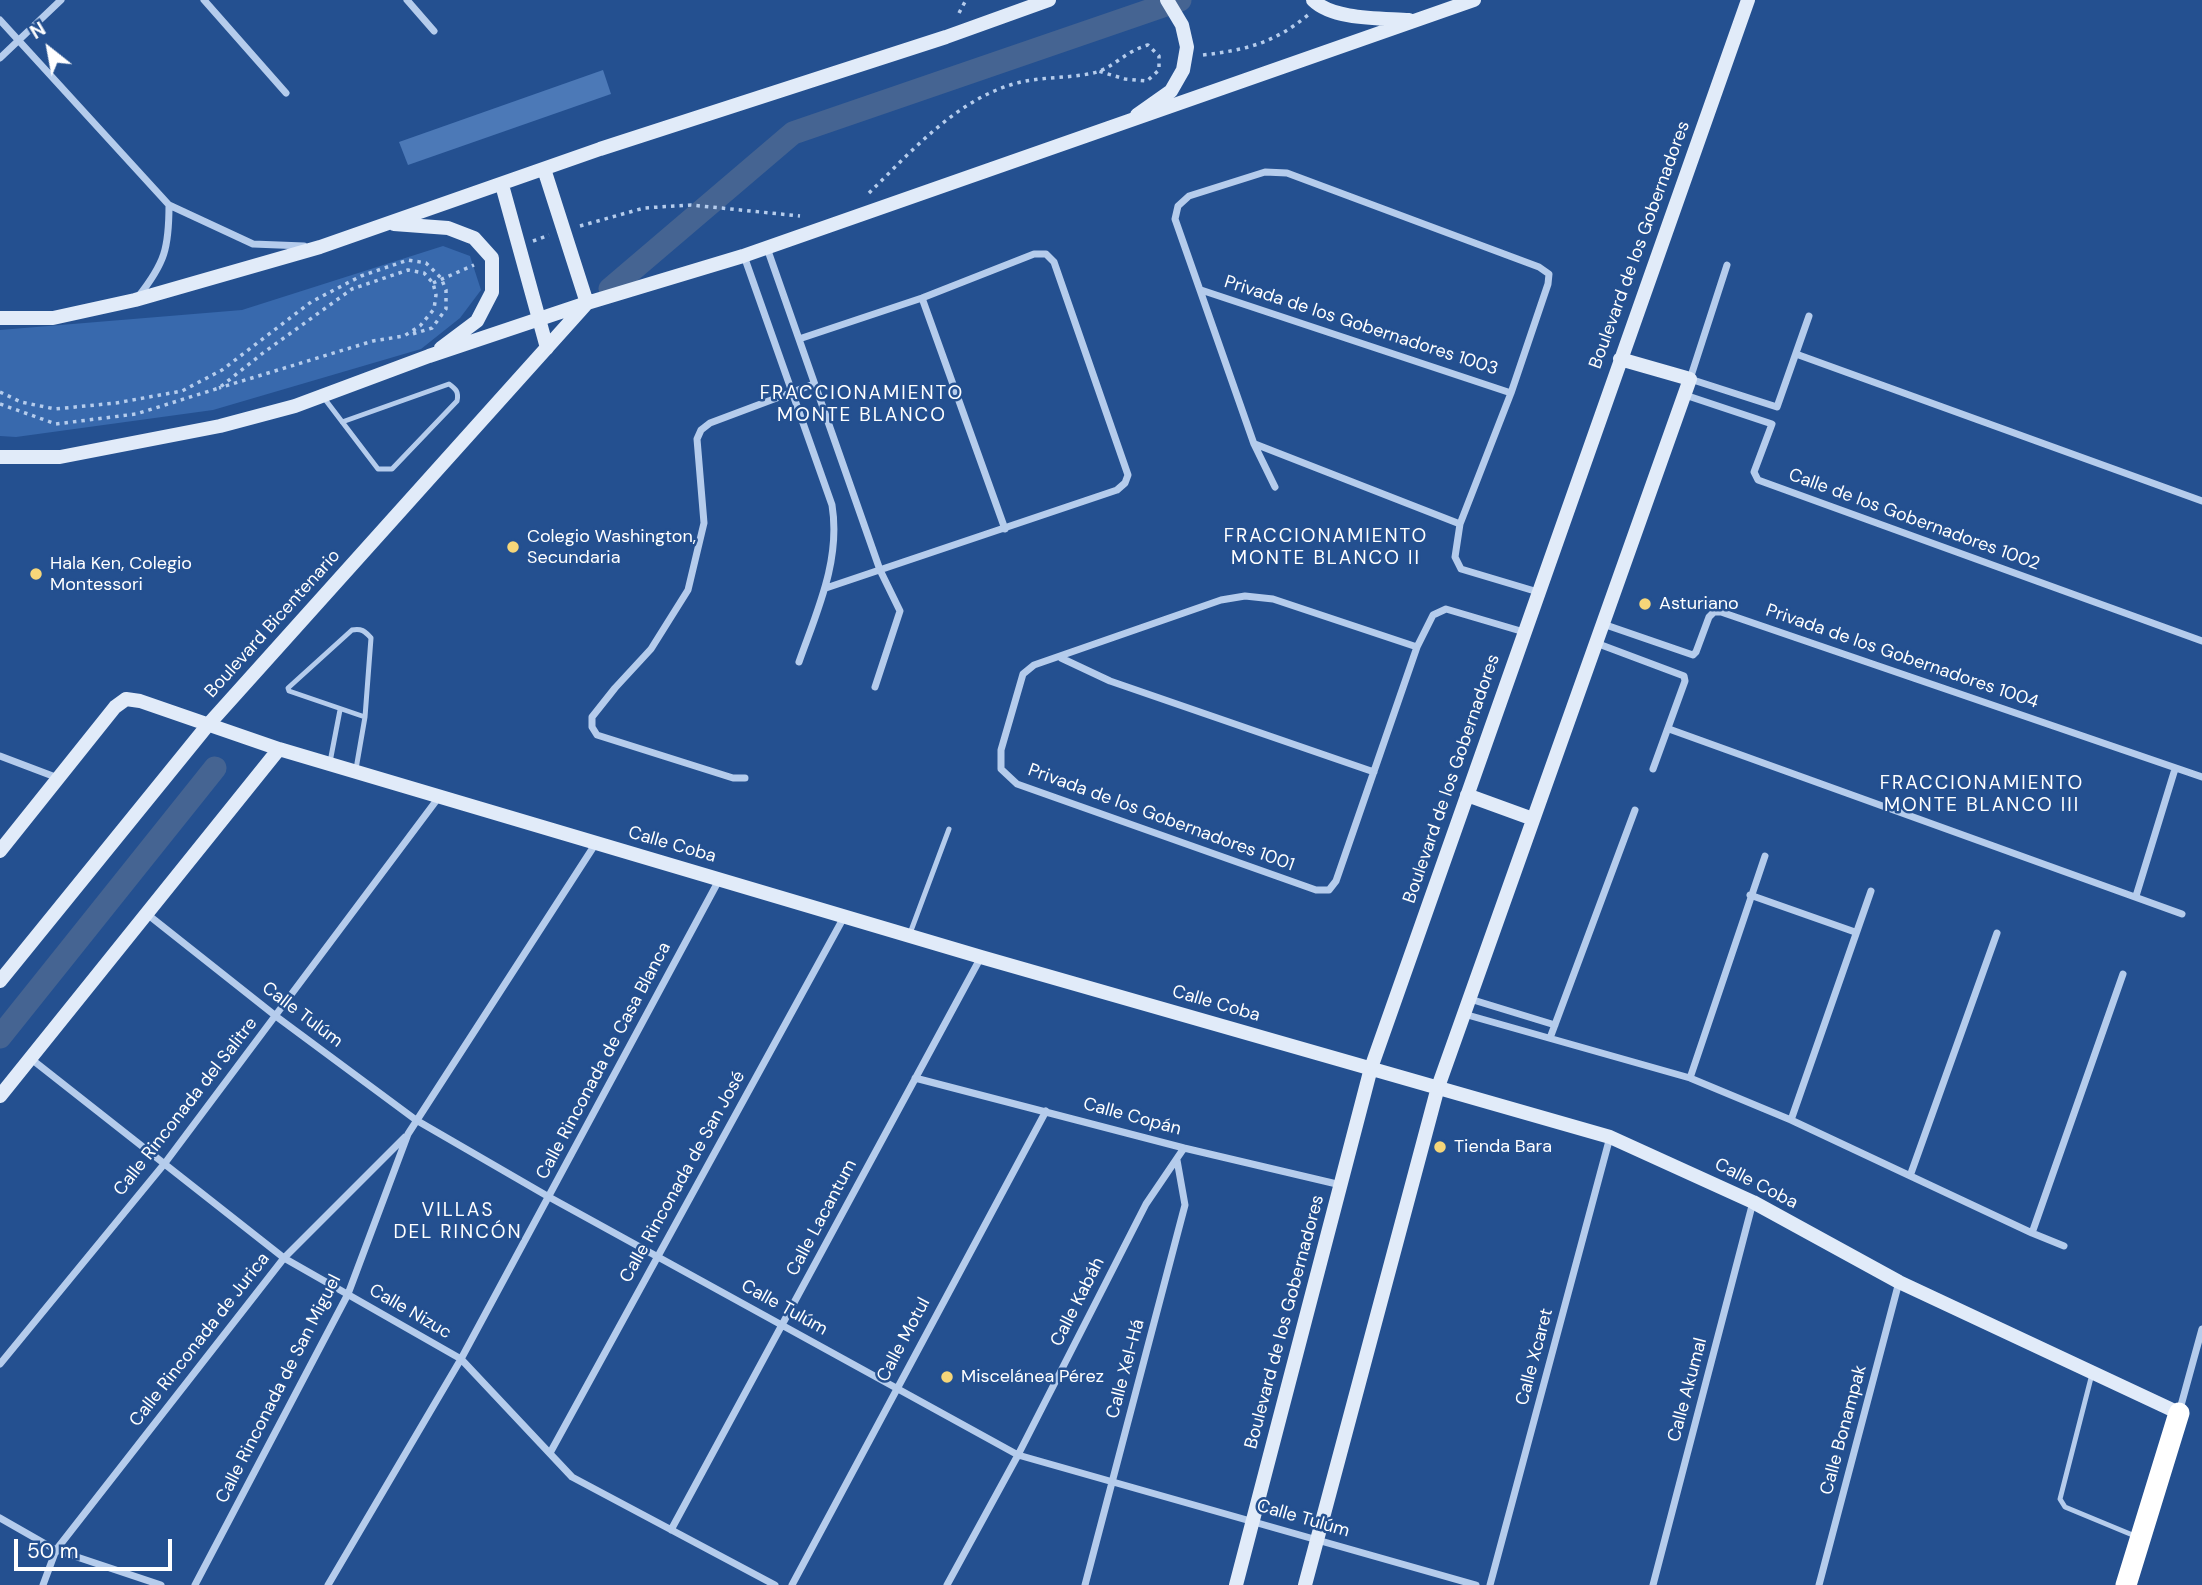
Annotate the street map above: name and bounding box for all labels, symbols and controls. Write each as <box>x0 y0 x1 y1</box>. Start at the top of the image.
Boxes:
north arrow <box>14 14 84 84</box>
text: N <box>26 16 50 45</box>
street label: Boulevard de los Gobernadores <box>1585 118 1695 372</box>
street label: Privada de los Gobernadores 1003 <box>1221 271 1501 381</box>
district label: FRACCIONAMIENTO MONTE BLANCO <box>762 383 962 427</box>
street label: Calle de los Gobernadores 1002 <box>1785 464 2043 576</box>
place label: Colegio Washington, Secundaria <box>527 526 696 568</box>
district label: FRACCIONAMIENTO MONTE BLANCO II <box>1226 526 1426 570</box>
marker: Colegio Washington, Secundaria <box>505 539 521 555</box>
street label: Boulevard Bicentenario <box>201 546 345 702</box>
place label: Hala Ken, Colegio Montessori <box>50 553 192 596</box>
marker: Hala Ken, Colegio Montessori <box>28 566 44 582</box>
place label: Asturiano <box>1659 593 1739 615</box>
marker: Asturiano <box>1637 596 1653 612</box>
street label: Privada de los Gobernadores 1004 <box>1763 600 2041 714</box>
street label: Boulevard de los Gobernadores <box>1399 652 1505 906</box>
street label: Privada de los Gobernadores 1001 <box>1025 760 1297 876</box>
district label: FRACCIONAMIENTO MONTE BLANCO III <box>1882 773 2082 817</box>
street label: Calle Coba <box>626 822 718 868</box>
street label: Calle Rinconada de Casa Blanca <box>532 939 676 1183</box>
street label: Calle Tulúm <box>257 978 347 1052</box>
street label: Calle Coba <box>1170 981 1262 1027</box>
street label: Calle Rinconada del Salitre <box>110 1013 262 1201</box>
street label: Calle Rinconada de San José <box>616 1067 750 1287</box>
street label: Calle Copán <box>1081 1094 1183 1140</box>
place label: Tienda Bara <box>1454 1136 1552 1158</box>
marker: Tienda Bara <box>1432 1139 1448 1155</box>
street label: Calle Coba <box>1711 1154 1801 1214</box>
street label: Calle Lacantum <box>782 1156 862 1280</box>
street label: Boulevard de los Gobernadores <box>1241 1193 1329 1451</box>
district label: VILLAS DEL RINCÓN <box>395 1200 521 1244</box>
street label: Calle Rinconada de Jurica <box>125 1249 275 1431</box>
street label: Calle Kabáh <box>1046 1254 1110 1350</box>
street label: Calle Rinconada de San Miguel <box>212 1271 346 1507</box>
street label: Calle Tulúm <box>737 1275 831 1341</box>
street label: Calle Nizuc <box>365 1280 455 1344</box>
street label: Calle Motul <box>873 1294 935 1386</box>
street label: Calle Xcaret <box>1512 1306 1558 1408</box>
street label: Calle Xel-Há <box>1102 1317 1150 1421</box>
street label: Calle Akumal <box>1664 1336 1712 1444</box>
street label: Calle Bonampak <box>1816 1363 1872 1497</box>
place label: Miscelánea Pérez <box>961 1366 1104 1388</box>
marker: Miscelánea Pérez <box>939 1369 955 1385</box>
street label: Calle Tulúm <box>1254 1495 1352 1543</box>
scale bar <box>18 1526 175 1570</box>
text: 50 m <box>27 1537 78 1565</box>

